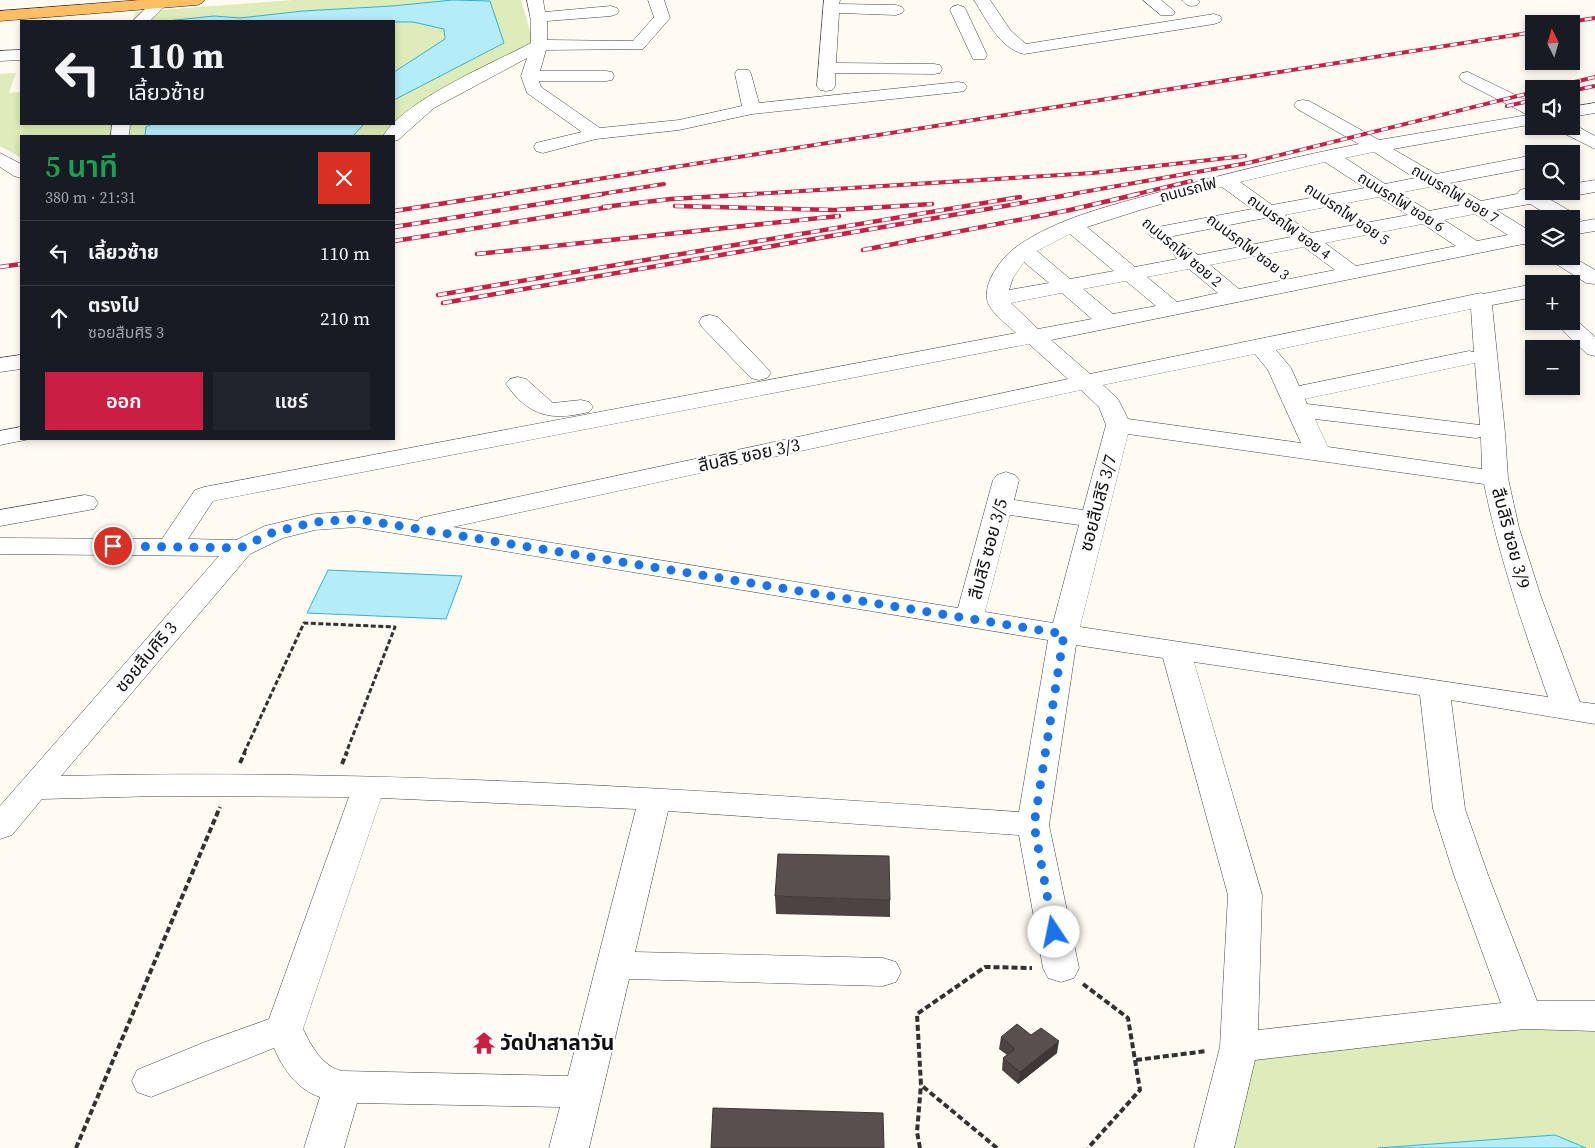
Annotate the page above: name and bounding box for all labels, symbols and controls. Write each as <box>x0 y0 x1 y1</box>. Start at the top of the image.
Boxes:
north arrow <box>1525 15 1580 70</box>
map controls <box>1525 15 1580 395</box>
text: 110 m <box>128 32 224 80</box>
icon: left <box>45 40 110 105</box>
text: เลี้ยวซ้าย <box>128 77 205 107</box>
button: sound <box>1525 80 1580 135</box>
button: search <box>1525 145 1580 200</box>
text: 5 นาที <box>45 146 118 187</box>
button: close <box>318 152 370 204</box>
street label: ถนนรถไฟ ซอย 7 <box>1408 159 1503 228</box>
street label: ถนนรถไฟ ซอย 6 <box>1354 167 1449 237</box>
street label: ถนนรถไฟ <box>1157 172 1219 207</box>
street label: ถนนรถไฟ ซอย 5 <box>1301 177 1394 250</box>
text: 380 m · 21:31 <box>45 186 136 208</box>
street label: ถนนรถไฟ ซอย 4 <box>1243 189 1336 264</box>
street label: ถนนรถไฟ ซอย 3 <box>1203 209 1294 285</box>
button: layers <box>1525 210 1580 265</box>
street label: ถนนรถไฟ ซอย 2 <box>1138 212 1227 291</box>
icon: left <box>45 239 73 267</box>
text: เลี้ยวซ้าย <box>88 239 159 265</box>
text: 110 m <box>320 240 370 266</box>
button: + <box>1525 275 1580 330</box>
text: ตรงไป <box>88 292 140 318</box>
icon: ahead <box>45 304 73 332</box>
text: 210 m <box>320 305 370 331</box>
text: ซอยสืบศิริ 3 <box>88 321 164 343</box>
button: − <box>1525 340 1580 395</box>
button: ออก <box>45 372 203 430</box>
button: แชร์ <box>213 372 370 430</box>
street label: สืบสิริ ซอย 3/3 <box>696 432 802 478</box>
street label: ซอยสืบสิริ 3/7 <box>1073 452 1122 554</box>
street label: สืบสิริ ซอย 3/9 <box>1486 485 1537 591</box>
street label: สืบสิริ ซอย 3/5 <box>962 496 1013 602</box>
pin <box>92 525 134 567</box>
icon: arrive <box>99 532 127 560</box>
street label: ซอยสืบศิริ 3 <box>109 616 183 697</box>
position arrow <box>1027 905 1079 957</box>
place label: วัดป่าสาลาวัน <box>500 1028 614 1057</box>
temple icon: วัดป่าสาลาวัน <box>471 1030 497 1056</box>

